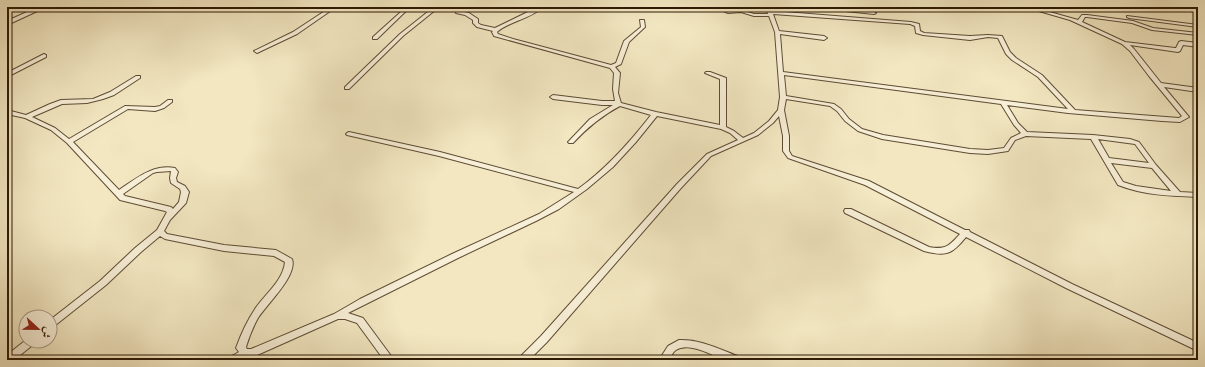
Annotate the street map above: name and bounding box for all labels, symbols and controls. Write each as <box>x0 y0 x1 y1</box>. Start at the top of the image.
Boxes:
north arrow <box>18 309 58 349</box>
text: ش <box>39 325 53 339</box>

